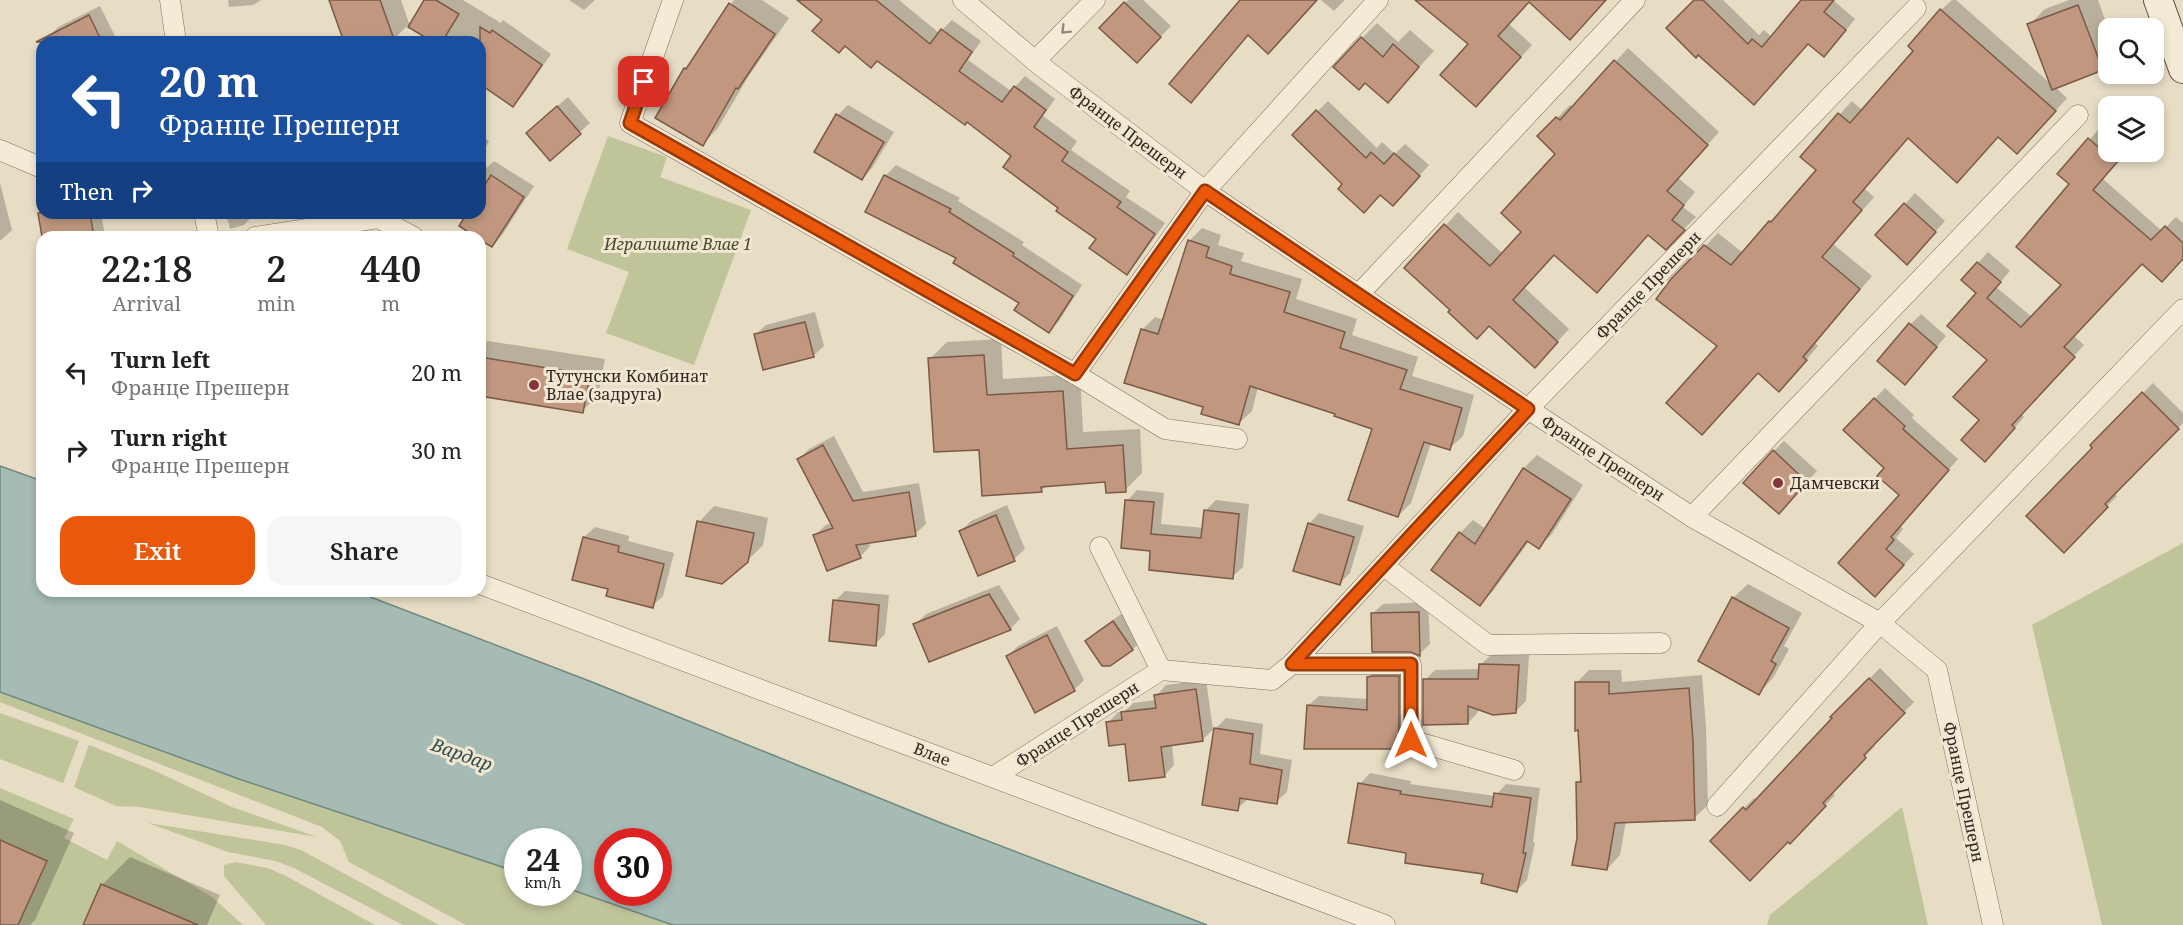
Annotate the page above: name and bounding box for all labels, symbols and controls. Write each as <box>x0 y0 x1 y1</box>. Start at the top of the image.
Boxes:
map controls <box>2098 18 2164 162</box>
button: search <box>2098 18 2164 84</box>
one-way arrow <box>1061 23 1072 34</box>
text: 20 m <box>159 52 259 109</box>
pin <box>618 56 669 107</box>
icon: left <box>60 60 138 138</box>
icon: arrive <box>627 65 660 98</box>
street label: Францe Прешерн <box>1064 80 1192 184</box>
button: layers <box>2098 96 2164 162</box>
text: Франце Прешерн <box>159 106 400 143</box>
icon: right <box>125 174 158 207</box>
text: Then <box>60 176 113 206</box>
street label: Франце Прешерн <box>1590 226 1706 344</box>
park label: Игралиште Влае 1 <box>603 233 752 255</box>
text: 22:18 <box>101 244 193 293</box>
text: 2 <box>266 244 287 293</box>
text: 440 <box>360 244 421 293</box>
text: Arrival <box>112 290 181 317</box>
text: min <box>257 290 296 317</box>
text: m <box>381 290 400 317</box>
text: Turn left <box>111 344 210 374</box>
icon: left <box>60 356 93 389</box>
text: 20 m <box>411 357 462 387</box>
place label: Тутунски Комбинат Влае (задруга) <box>546 365 708 405</box>
text: Франце Прешерн <box>111 374 290 401</box>
marker: Тутунски Комбинат Влае (задруга) <box>527 378 541 392</box>
street label: Францe Прешерн <box>1537 410 1669 506</box>
text: Turn right <box>111 422 227 452</box>
icon: right <box>60 434 93 467</box>
text: 30 m <box>411 435 462 465</box>
text: Франце Прешерн <box>111 452 290 479</box>
place label: Дамчевски <box>1790 472 1880 494</box>
marker: Дамчевски <box>1771 476 1785 490</box>
button: Exit <box>60 516 255 585</box>
button: Share <box>267 516 462 585</box>
street label: Франце Прешерн <box>1011 676 1143 772</box>
position arrow <box>1379 708 1443 772</box>
street label: Францe Прешерн <box>1938 720 1990 864</box>
water label: Вардар <box>427 732 496 776</box>
street label: Влае <box>910 737 954 771</box>
speed limit sign: 30 <box>594 828 672 906</box>
text: 24 <box>526 839 560 880</box>
text: km/h <box>525 872 561 892</box>

